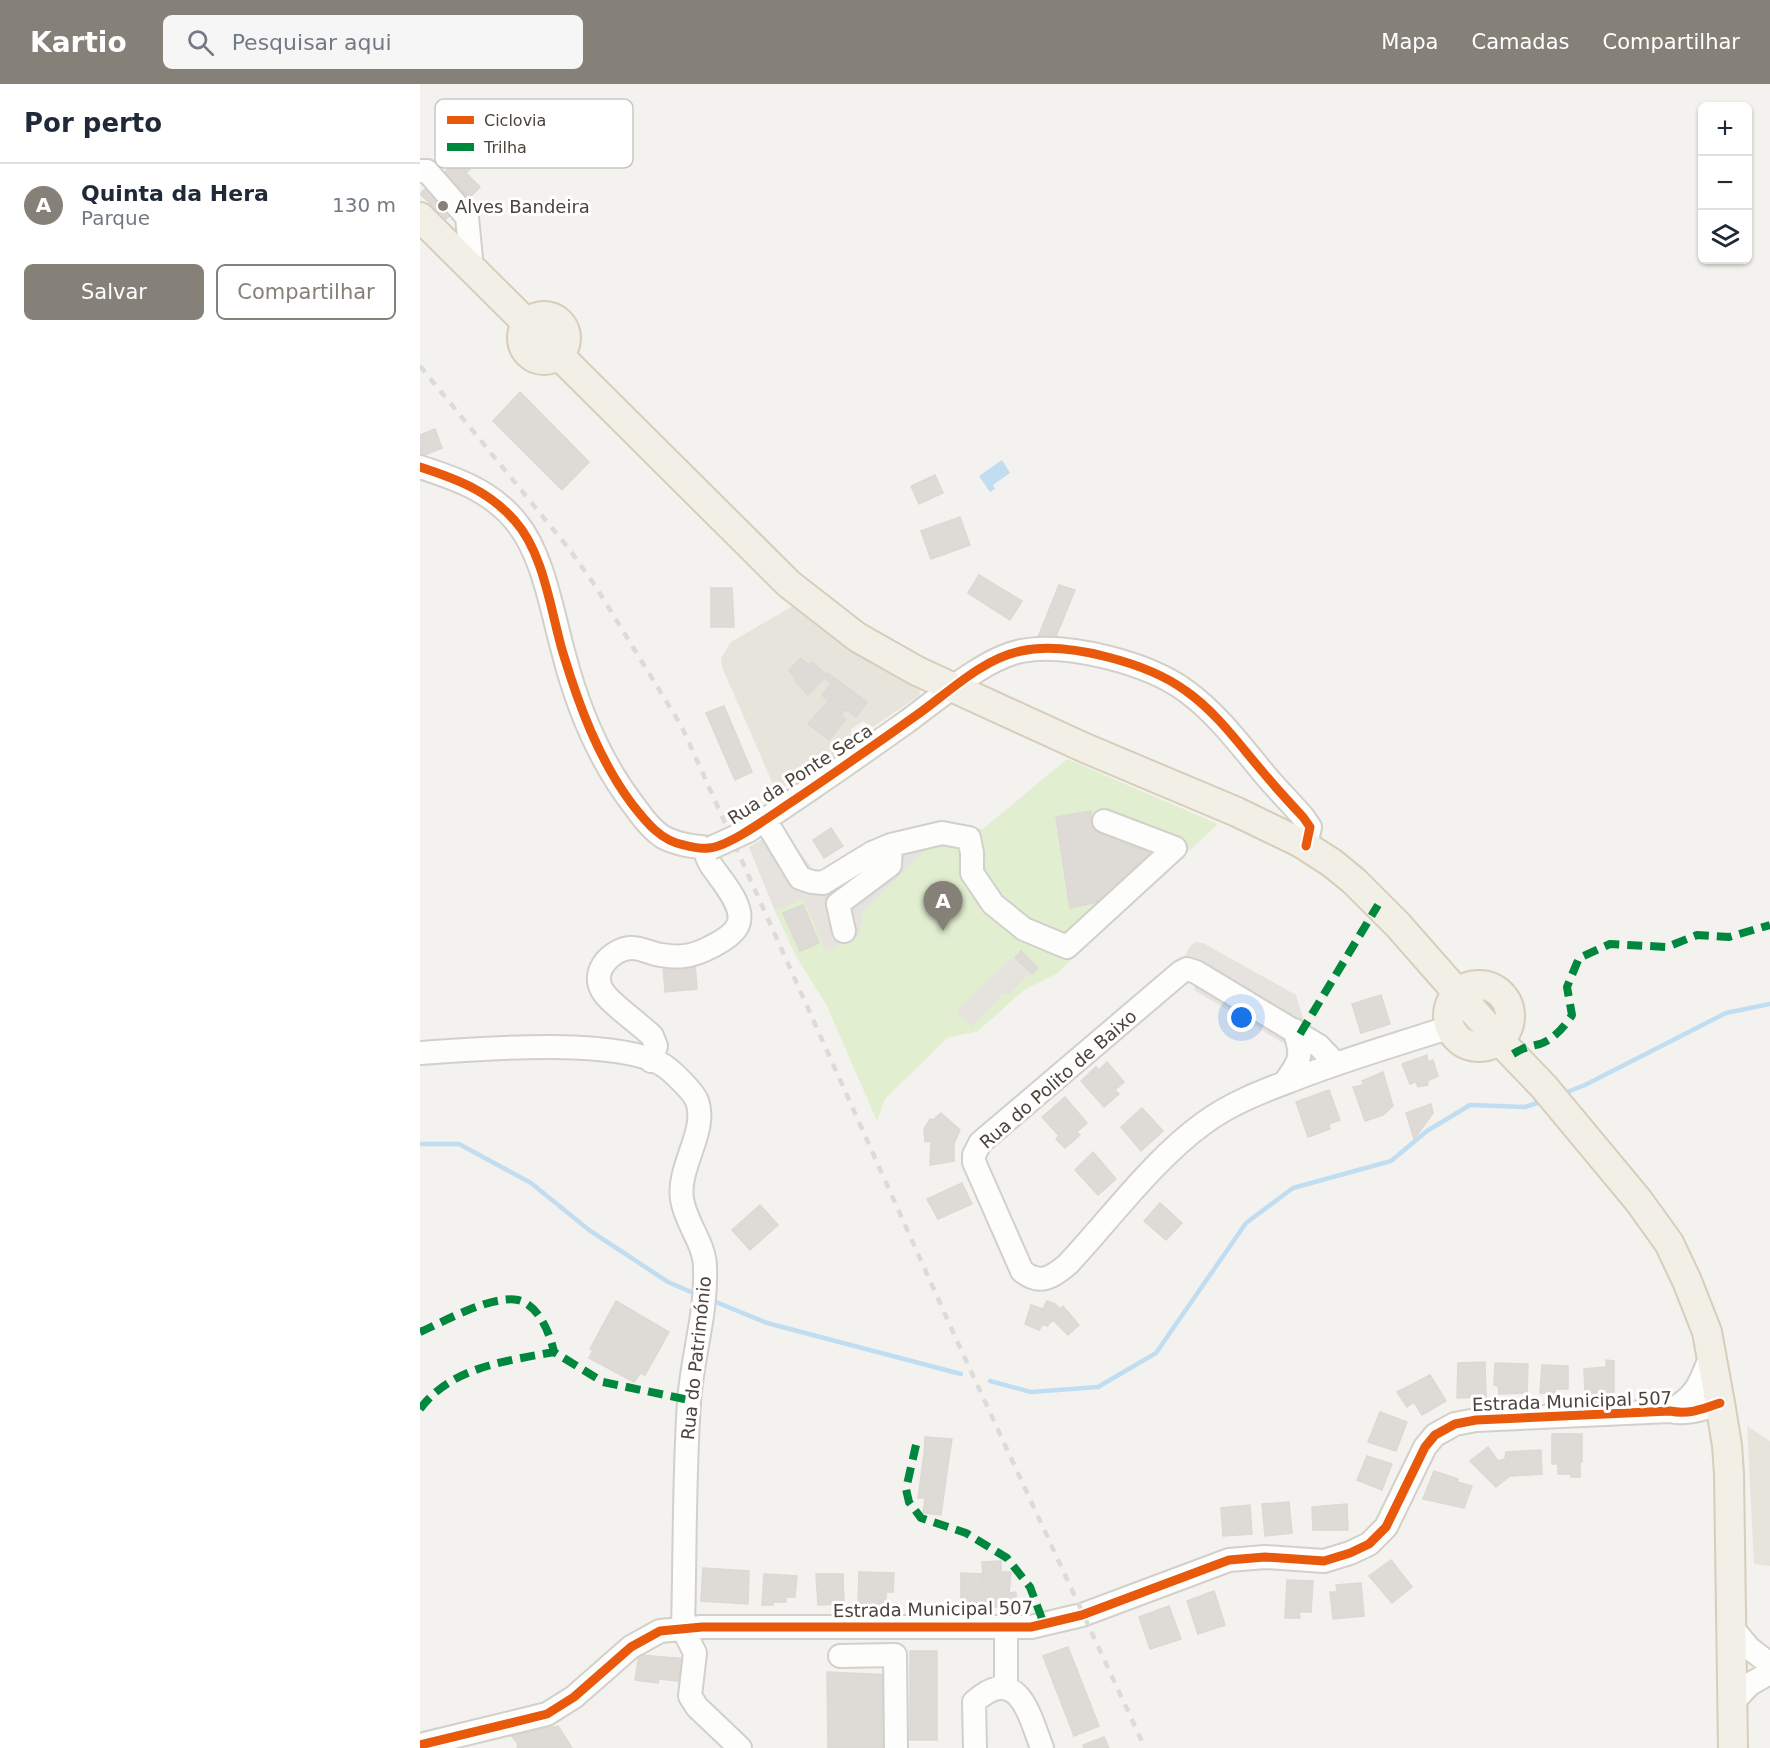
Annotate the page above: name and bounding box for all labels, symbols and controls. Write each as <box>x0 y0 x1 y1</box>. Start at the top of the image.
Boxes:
search box <box>163 15 583 69</box>
text: Kartio <box>30 26 127 59</box>
icon: search <box>184 26 217 59</box>
text: Pesquisar aqui <box>232 30 392 55</box>
text: Mapa <box>1381 30 1438 54</box>
text: Camadas <box>1471 30 1569 54</box>
text: Compartilhar <box>1602 30 1740 54</box>
legend <box>435 99 633 168</box>
map controls <box>1698 102 1752 264</box>
button: + <box>1698 102 1752 156</box>
text: Por perto <box>24 108 162 138</box>
text: Ciclovia <box>484 111 546 130</box>
text: Trilha <box>483 138 527 157</box>
button: − <box>1698 156 1752 210</box>
text: Quinta da Hera <box>81 181 269 206</box>
text: A <box>36 193 51 217</box>
text: 130 m <box>332 193 396 217</box>
place label: Alves Bandeira <box>455 196 590 217</box>
marker: Alves Bandeira <box>436 199 450 213</box>
text: Parque <box>81 206 150 230</box>
button: layers <box>1698 210 1752 264</box>
button: Salvar <box>24 264 204 320</box>
button: Compartilhar <box>216 264 396 320</box>
street label: Rua da Ponte Seca <box>724 719 876 829</box>
pin: A <box>924 882 962 931</box>
your location <box>1227 1003 1256 1032</box>
street label: Rua do Polito de Baixo <box>975 1005 1141 1153</box>
street label: Rua do Património <box>677 1275 715 1441</box>
street label: Estrada Municipal 507 <box>1472 1387 1672 1415</box>
street label: Estrada Municipal 507 <box>833 1597 1033 1621</box>

